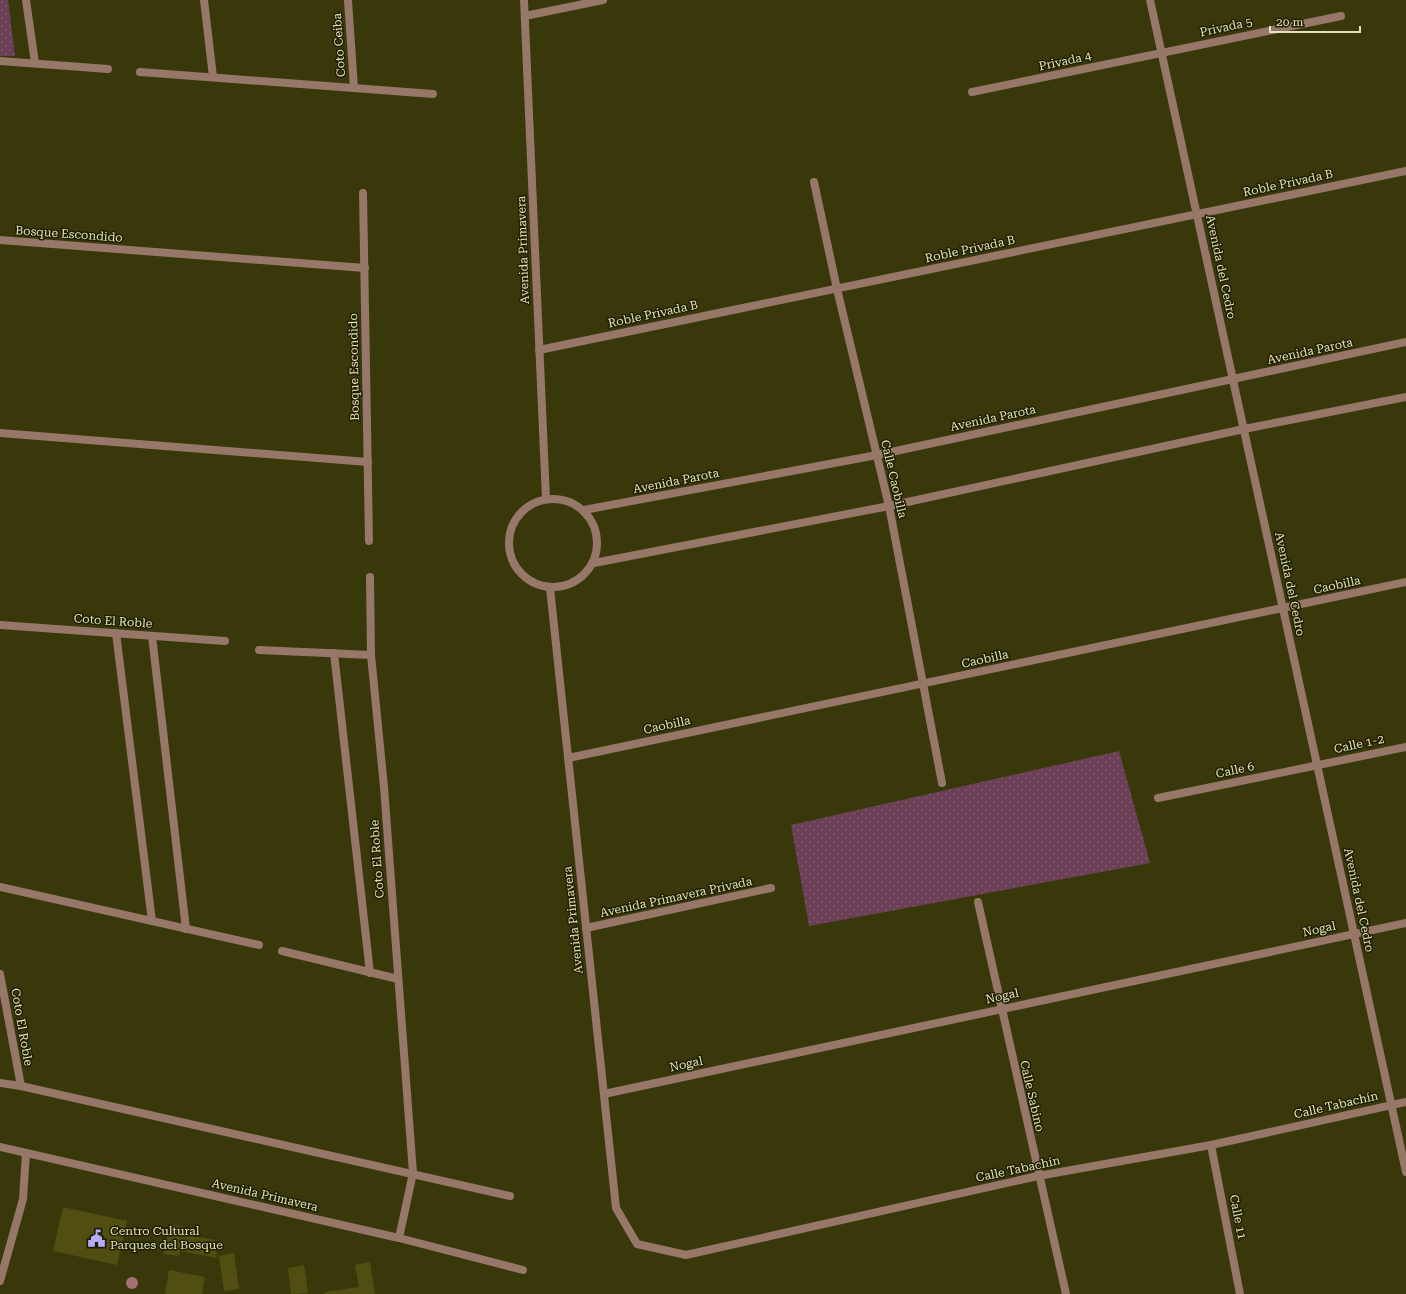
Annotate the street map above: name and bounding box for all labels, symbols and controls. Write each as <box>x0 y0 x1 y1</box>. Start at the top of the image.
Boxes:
scale bar <box>1270 8 1360 34</box>
street label: Coto Ceiba <box>330 12 348 77</box>
street label: Privada 5 <box>1198 15 1254 39</box>
text: 20 m <box>1276 15 1303 29</box>
street label: Privada 4 <box>1037 49 1093 73</box>
street label: Roble Privada B <box>1242 167 1334 199</box>
street label: Avenida Primavera <box>514 195 532 304</box>
street label: Avenida del Cedro <box>1203 214 1239 320</box>
street label: Bosque Escondido <box>15 223 123 245</box>
street label: Roble Privada B <box>924 233 1016 265</box>
street label: Roble Privada B <box>607 298 699 330</box>
street label: Bosque Escondido <box>346 313 362 421</box>
street label: Avenida Parota <box>1266 335 1355 367</box>
street label: Avenida Parota <box>949 402 1038 434</box>
street label: Calle Caobilla <box>878 438 910 520</box>
street label: Avenida Parota <box>632 466 721 496</box>
street label: Avenida del Cedro <box>1272 531 1308 637</box>
street label: Caobilla <box>1312 573 1362 597</box>
street label: Coto El Roble <box>73 611 153 631</box>
street label: Caobilla <box>960 647 1010 671</box>
street label: Caobilla <box>642 713 692 737</box>
street label: Calle 1-2 <box>1333 732 1386 756</box>
street label: Calle 6 <box>1215 759 1256 781</box>
street label: Coto El Roble <box>367 819 387 899</box>
street label: Avenida del Cedro <box>1341 847 1377 953</box>
street label: Avenida Primavera <box>560 865 586 975</box>
street label: Avenida Primavera Privada <box>599 874 754 920</box>
street label: Nogal <box>1301 919 1337 939</box>
street label: Nogal <box>984 986 1020 1006</box>
street label: Coto El Roble <box>8 987 36 1067</box>
street label: Nogal <box>668 1054 704 1074</box>
street label: Calle Sabino <box>1017 1059 1047 1133</box>
street label: Calle Tabachín <box>1293 1088 1380 1121</box>
street label: Calle Tabachín <box>975 1153 1062 1185</box>
street label: Avenida Primavera <box>211 1176 320 1214</box>
street label: Calle 11 <box>1227 1193 1249 1241</box>
place label: Centro Cultural Parques del Bosque <box>110 1224 223 1252</box>
public building icon: Centro Cultural Parques del Bosque <box>87 1228 107 1248</box>

